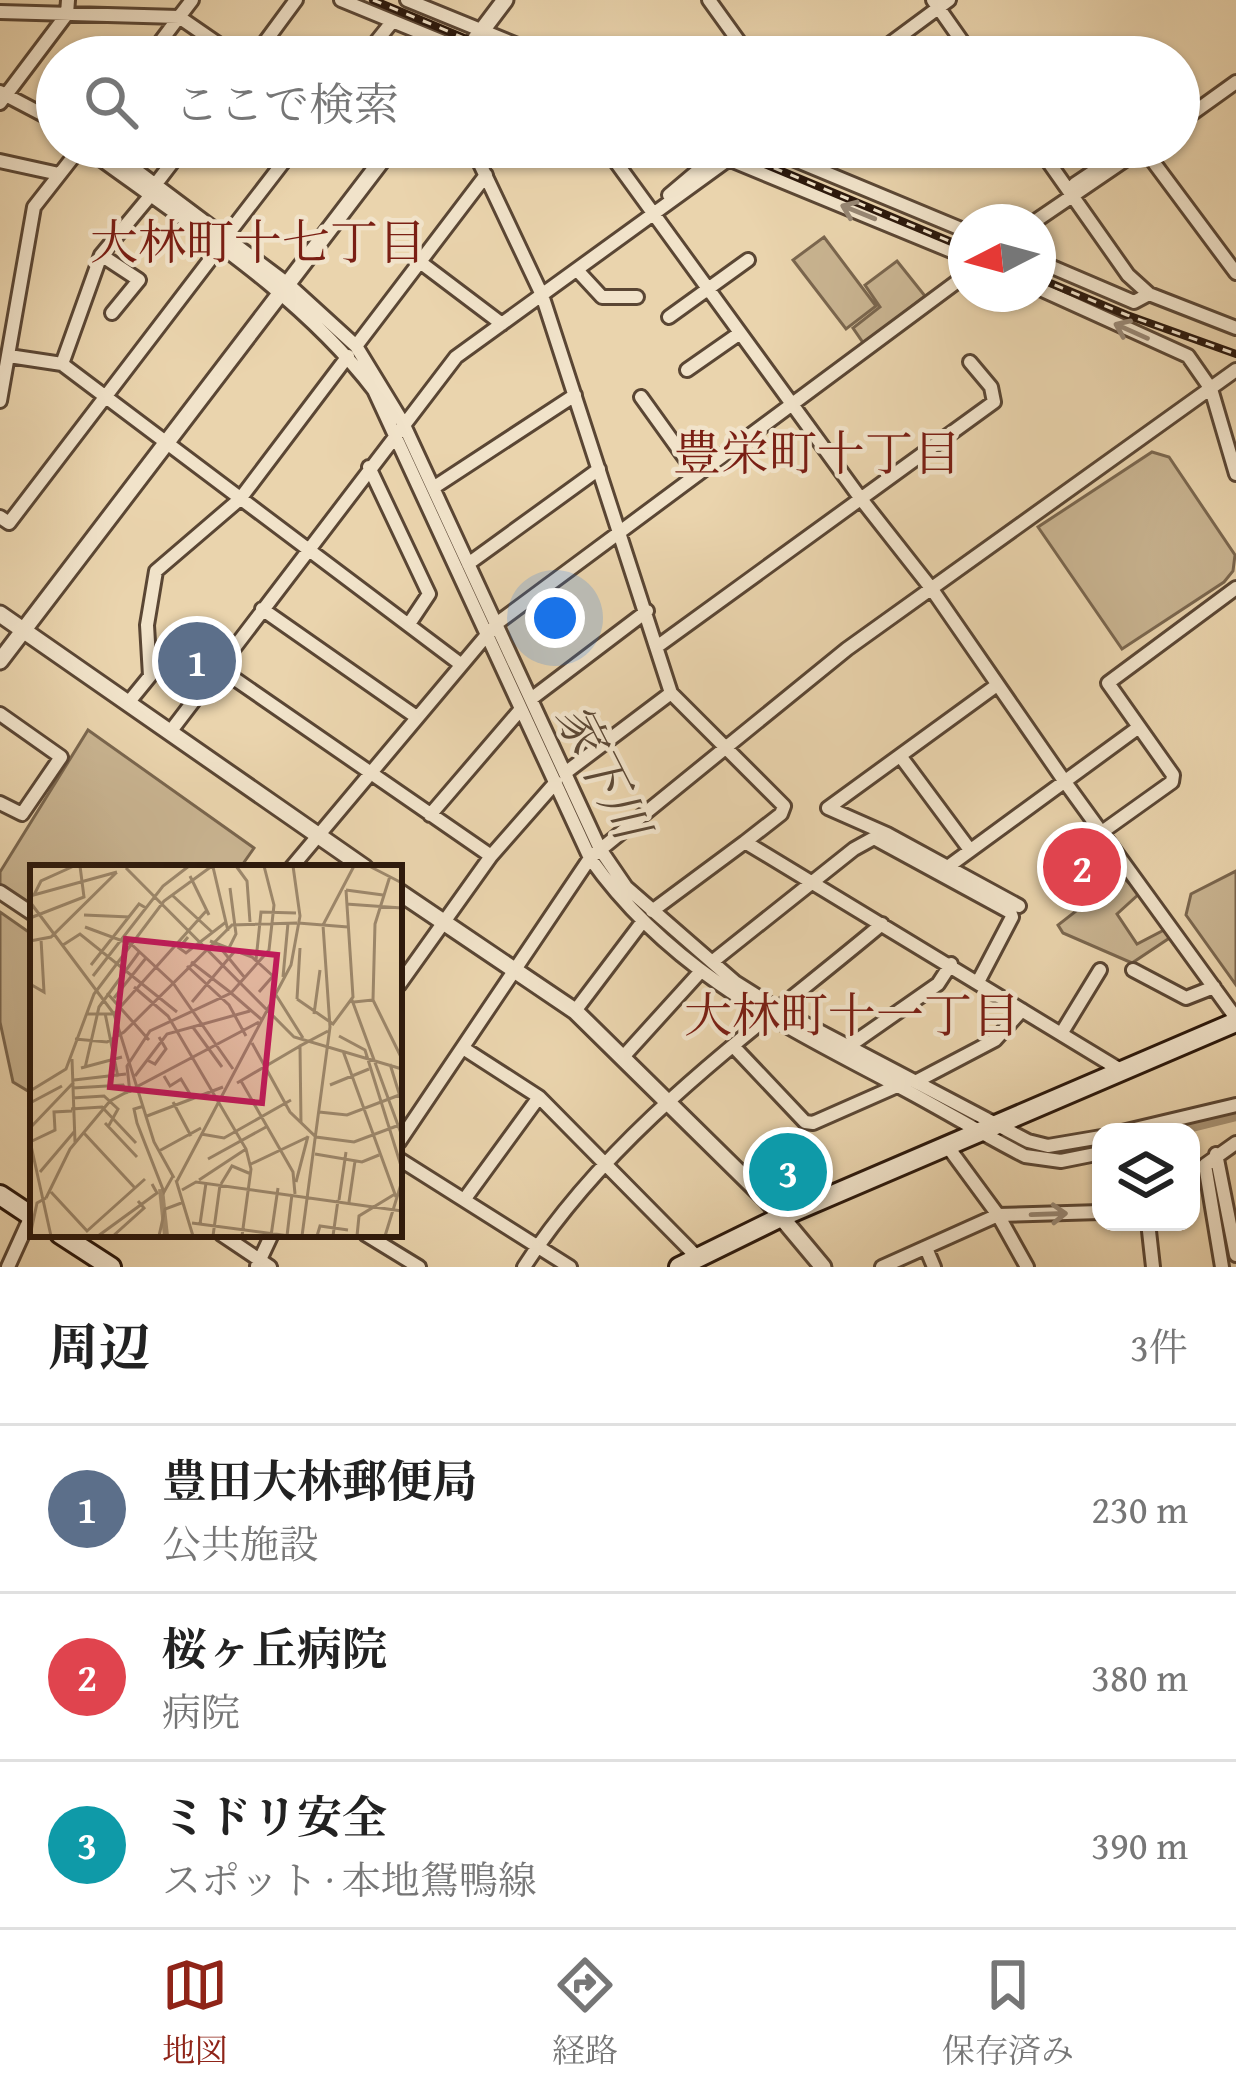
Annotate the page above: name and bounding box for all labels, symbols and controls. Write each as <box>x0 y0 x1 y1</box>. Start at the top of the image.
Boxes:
search box <box>36 36 1200 168</box>
icon: search <box>78 69 144 135</box>
text: ここで検索 <box>174 71 399 136</box>
one-way arrow <box>840 200 877 221</box>
north arrow <box>948 204 1056 312</box>
district label: 大林町十七丁目 <box>90 206 426 277</box>
one-way arrow <box>1114 318 1150 340</box>
district label: 豊栄町十丁目 <box>673 417 961 488</box>
your location <box>525 588 585 648</box>
pin: 1 <box>158 616 236 706</box>
water label: 家下川 <box>539 690 670 855</box>
pin: 2 <box>1043 822 1121 912</box>
inset map <box>30 865 402 1237</box>
district label: 大林町十一丁目 <box>684 979 1020 1050</box>
map controls <box>1092 1123 1200 1231</box>
button: layers <box>1092 1123 1200 1231</box>
pin: 3 <box>749 1127 827 1217</box>
one-way arrow <box>1029 1202 1068 1225</box>
text: 周辺 <box>48 1309 150 1384</box>
text: 3件 <box>1130 1318 1188 1375</box>
text: 豊田大林郵便局 <box>162 1448 477 1513</box>
text: 1 <box>77 1480 97 1537</box>
text: 230 m <box>1091 1480 1188 1537</box>
text: 公共施設 <box>162 1515 318 1572</box>
text: 桜ヶ丘病院 <box>162 1616 387 1681</box>
text: 2 <box>77 1648 97 1705</box>
text: 380 m <box>1091 1648 1188 1705</box>
text: 病院 <box>162 1683 240 1740</box>
text: ミドリ安全 <box>162 1784 387 1849</box>
text: 3 <box>77 1816 97 1873</box>
text: 390 m <box>1091 1816 1188 1873</box>
text: スポット · 本地鴛鴨線 <box>162 1851 537 1908</box>
tab: 地図 <box>162 1952 228 2074</box>
tab: 経路 <box>552 1952 618 2074</box>
tab: 保存済み <box>942 1952 1074 2074</box>

